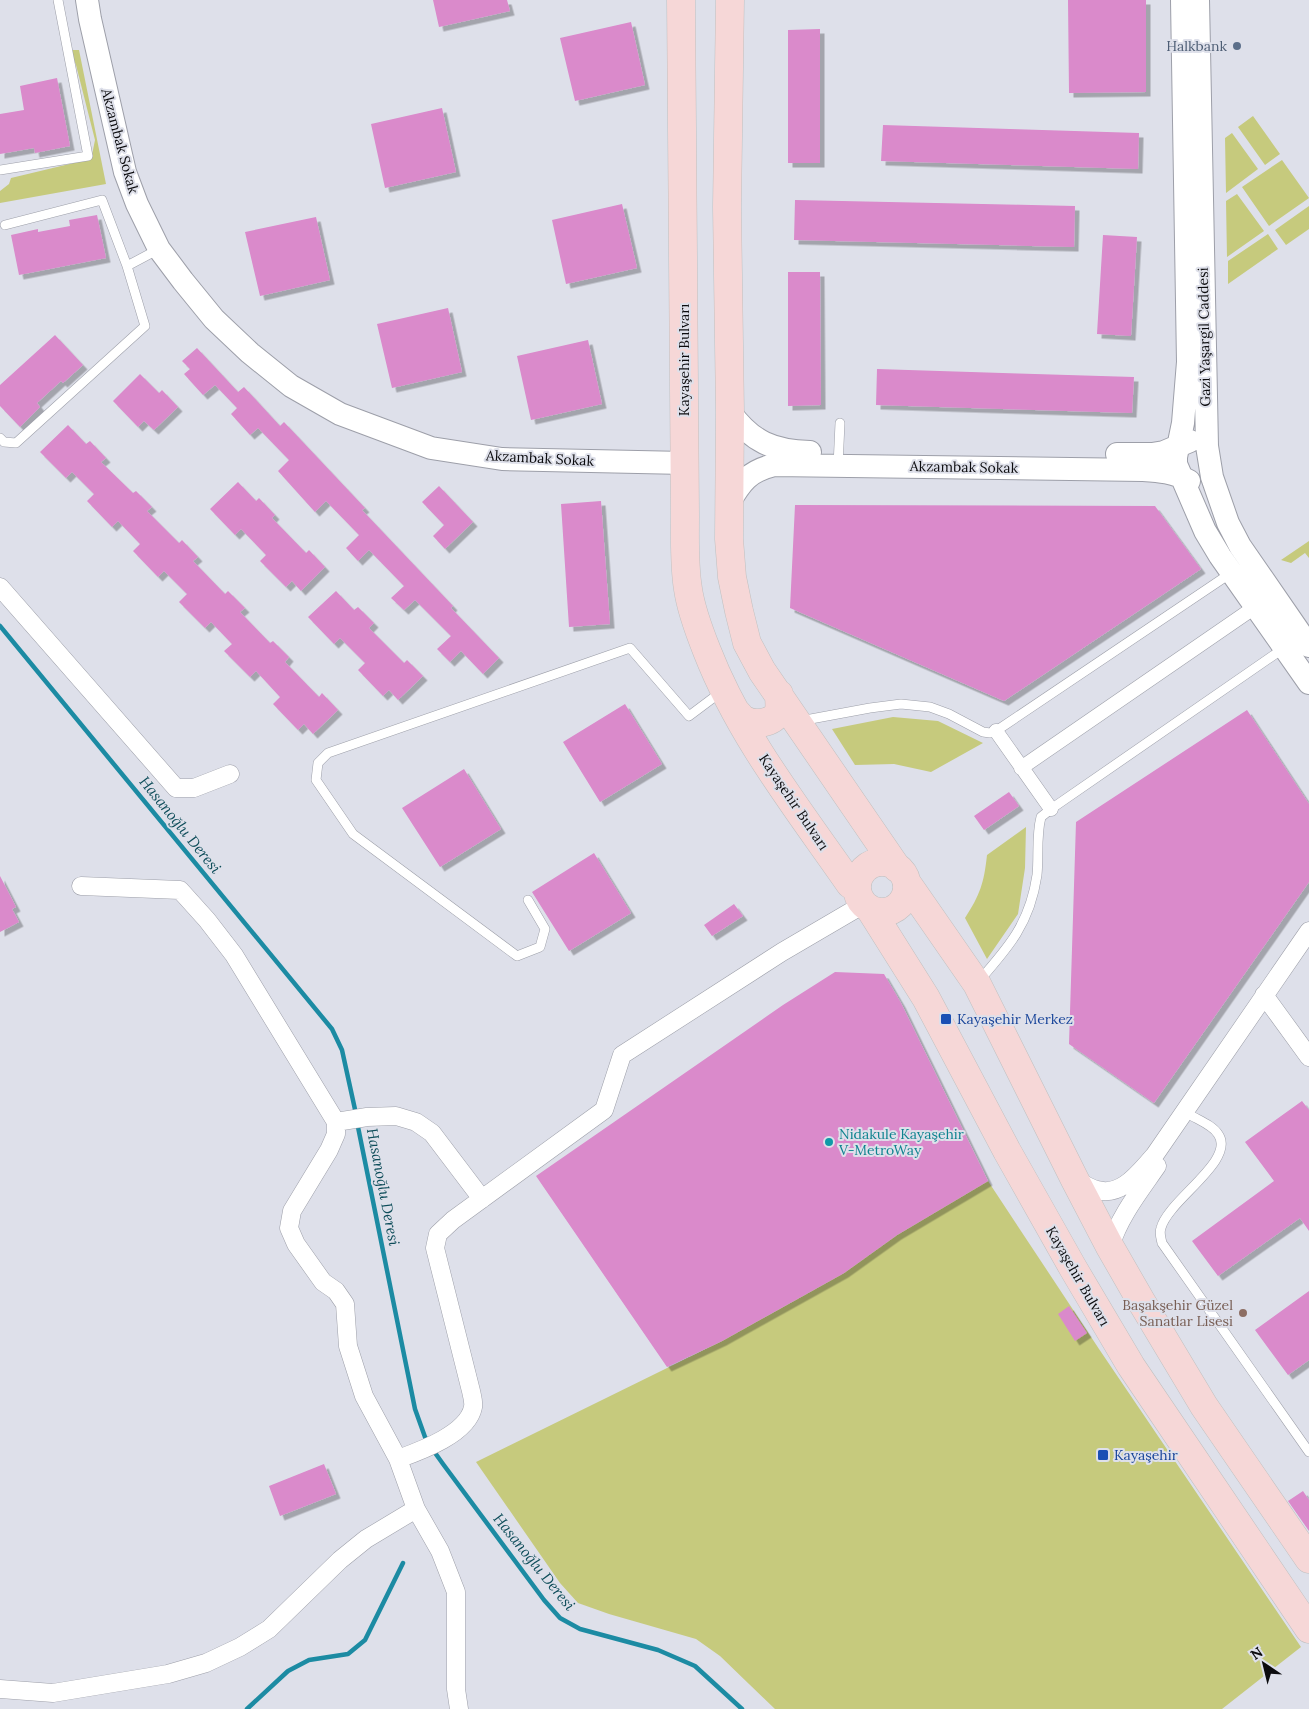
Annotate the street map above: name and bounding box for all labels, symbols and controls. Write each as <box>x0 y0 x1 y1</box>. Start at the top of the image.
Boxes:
place label: Halkbank <box>1166 37 1227 55</box>
marker: Halkbank <box>1231 40 1243 52</box>
street label: Akzambak Sokak <box>97 85 143 196</box>
street label: Gazi Yaşargil Caddesi <box>1194 267 1214 407</box>
street label: Kayaşehir Bulvarı <box>675 304 693 416</box>
street label: Akzambak Sokak <box>485 446 595 470</box>
street label: Akzambak Sokak <box>909 457 1019 477</box>
street label: Kayaşehir Bulvarı <box>755 750 833 854</box>
water label: Hasanoğlu Deresi <box>135 772 225 877</box>
place label: Kayaşehir Merkez <box>957 1010 1073 1028</box>
marker: Kayaşehir Merkez <box>939 1012 953 1026</box>
place label: Nidakule Kayaşehir V-MetroWay <box>838 1125 964 1159</box>
water label: Hasanoğlu Deresi <box>363 1126 404 1247</box>
marker: Nidakule Kayaşehir V-MetroWay <box>823 1136 835 1148</box>
street label: Kayaşehir Bulvarı <box>1042 1223 1114 1329</box>
place label: Başakşehir Güzel Sanatlar Lisesi <box>1122 1296 1233 1330</box>
marker: Başakşehir Güzel Sanatlar Lisesi <box>1237 1307 1249 1319</box>
place label: Kayaşehir <box>1114 1446 1178 1464</box>
marker: Kayaşehir <box>1096 1448 1110 1462</box>
water label: Hasanoğlu Deresi <box>489 1509 579 1614</box>
north arrow <box>1239 1639 1289 1689</box>
text: N <box>1247 1643 1266 1664</box>

